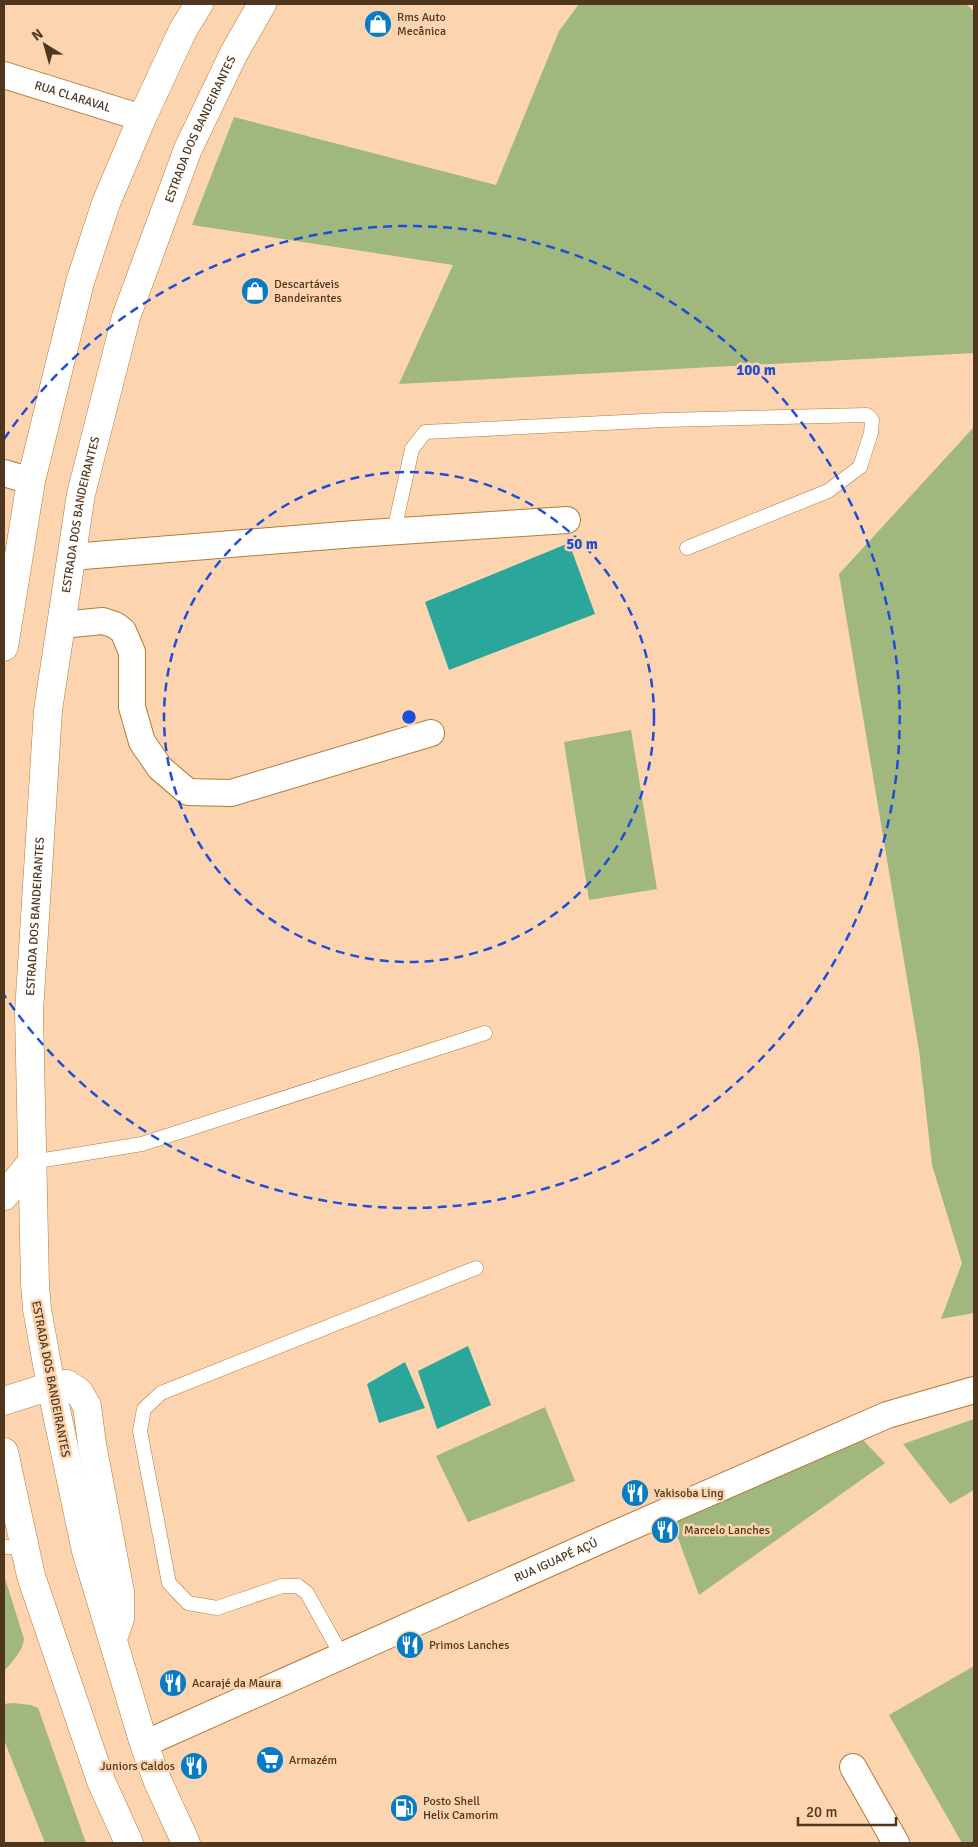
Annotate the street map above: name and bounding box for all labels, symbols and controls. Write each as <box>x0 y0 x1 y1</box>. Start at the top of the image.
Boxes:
shop icon: Rms Auto Mecânica <box>363 9 393 39</box>
place label: Rms Auto Mecânica <box>397 10 446 39</box>
north arrow <box>20 20 70 70</box>
text: N <box>28 25 46 45</box>
street label: ESTRADA DOS BANDEIRANTES <box>162 53 240 205</box>
street label: RUA CLARAVAL <box>32 78 113 116</box>
shop icon: Descartáveis Bandeirantes <box>240 276 270 306</box>
place label: Descartáveis Bandeirantes <box>274 277 342 306</box>
text: 100 m <box>736 361 776 379</box>
street label: ESTRADA DOS BANDEIRANTES <box>59 435 103 594</box>
text: 50 m <box>566 535 598 553</box>
centre of rings <box>400 708 418 726</box>
street label: ESTRADA DOS BANDEIRANTES <box>23 836 48 996</box>
street label: ESTRADA DOS BANDEIRANTES <box>28 1300 73 1459</box>
restaurant icon: Yakisoba Ling <box>620 1478 650 1508</box>
place label: Yakisoba Ling <box>654 1486 724 1501</box>
restaurant icon: Marcelo Lanches <box>650 1515 680 1545</box>
place label: Marcelo Lanches <box>684 1523 770 1538</box>
street label: RUA IGUAPÉ AÇÚ <box>512 1536 600 1586</box>
restaurant icon: Primos Lanches <box>395 1630 425 1660</box>
place label: Primos Lanches <box>429 1638 509 1653</box>
restaurant icon: Acarajé da Maura <box>158 1668 188 1698</box>
place label: Acarajé da Maura <box>192 1676 281 1691</box>
supermarket icon: Armazém <box>255 1745 285 1775</box>
restaurant icon: Juniors Caldos <box>179 1751 209 1781</box>
place label: Armazém <box>289 1753 337 1768</box>
place label: Juniors Caldos <box>100 1759 175 1774</box>
fuel station icon: Posto Shell Helix Camorim <box>389 1793 419 1823</box>
place label: Posto Shell Helix Camorim <box>423 1794 498 1823</box>
scale bar <box>798 1794 896 1826</box>
text: 20 m <box>806 1803 837 1821</box>

